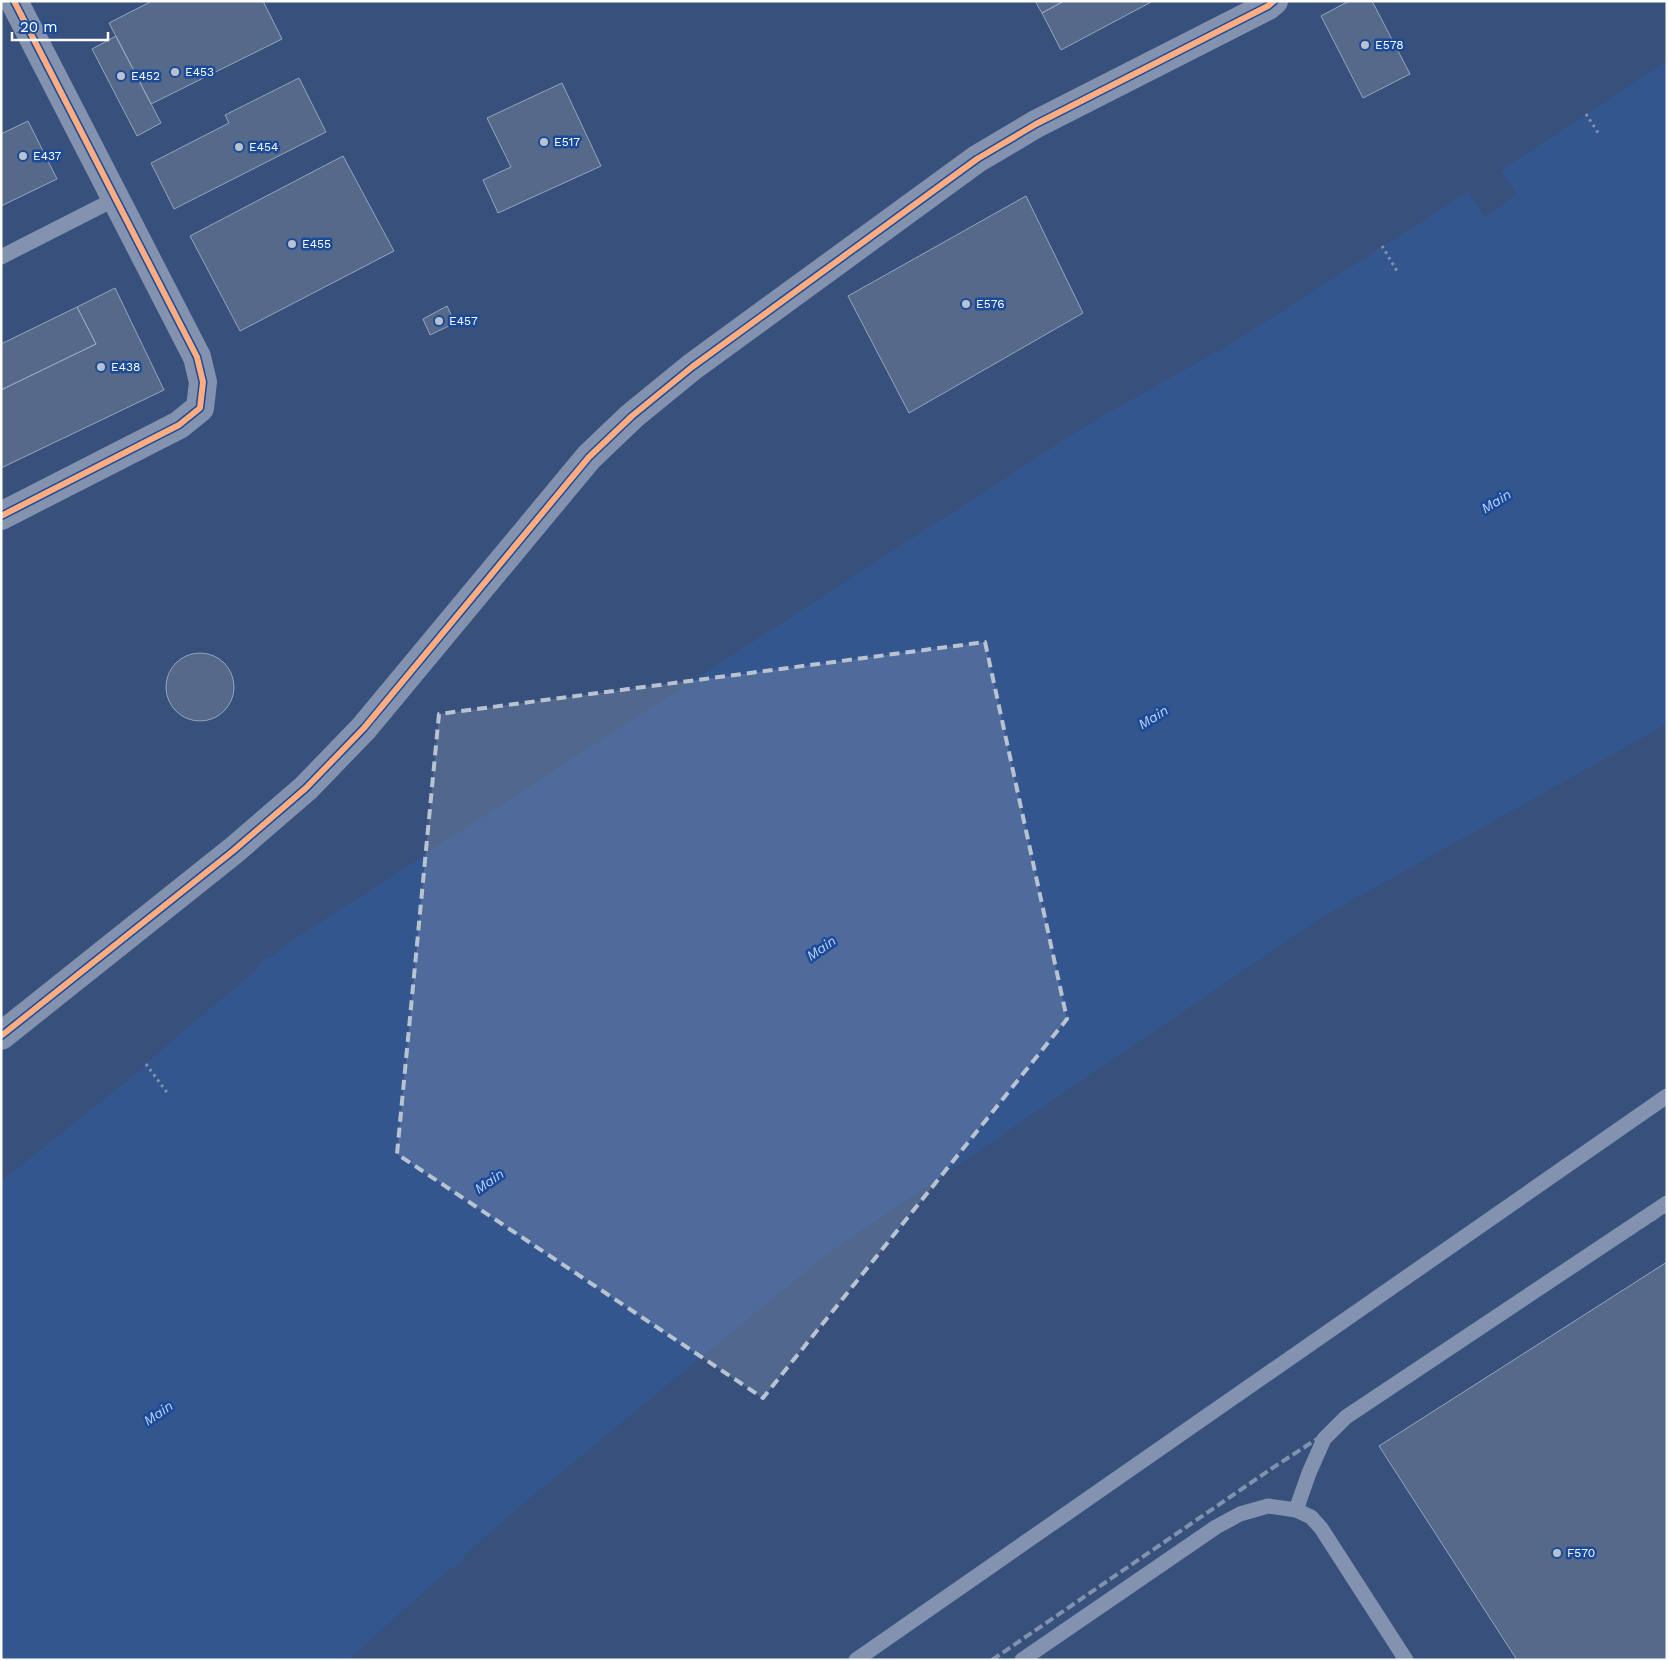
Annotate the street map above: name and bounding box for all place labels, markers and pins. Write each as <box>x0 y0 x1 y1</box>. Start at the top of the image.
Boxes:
place label: E578 <box>1375 38 1404 52</box>
marker: E578 <box>1359 39 1371 51</box>
place label: E453 <box>185 65 214 79</box>
marker: E453 <box>169 66 181 78</box>
place label: E452 <box>131 69 160 83</box>
marker: E452 <box>115 70 127 82</box>
place label: E517 <box>554 135 580 149</box>
marker: E517 <box>538 136 550 148</box>
place label: E454 <box>249 140 278 154</box>
marker: E454 <box>233 141 245 153</box>
place label: E437 <box>33 149 62 163</box>
marker: E437 <box>17 150 29 162</box>
place label: E455 <box>302 237 331 251</box>
marker: E455 <box>286 238 298 250</box>
place label: E576 <box>976 297 1004 311</box>
marker: E576 <box>960 298 972 310</box>
place label: E457 <box>449 314 478 328</box>
marker: E457 <box>433 315 445 327</box>
place label: E438 <box>111 360 140 374</box>
marker: E438 <box>95 361 107 373</box>
place label: F570 <box>1567 1546 1595 1560</box>
marker: F570 <box>1551 1547 1563 1559</box>

